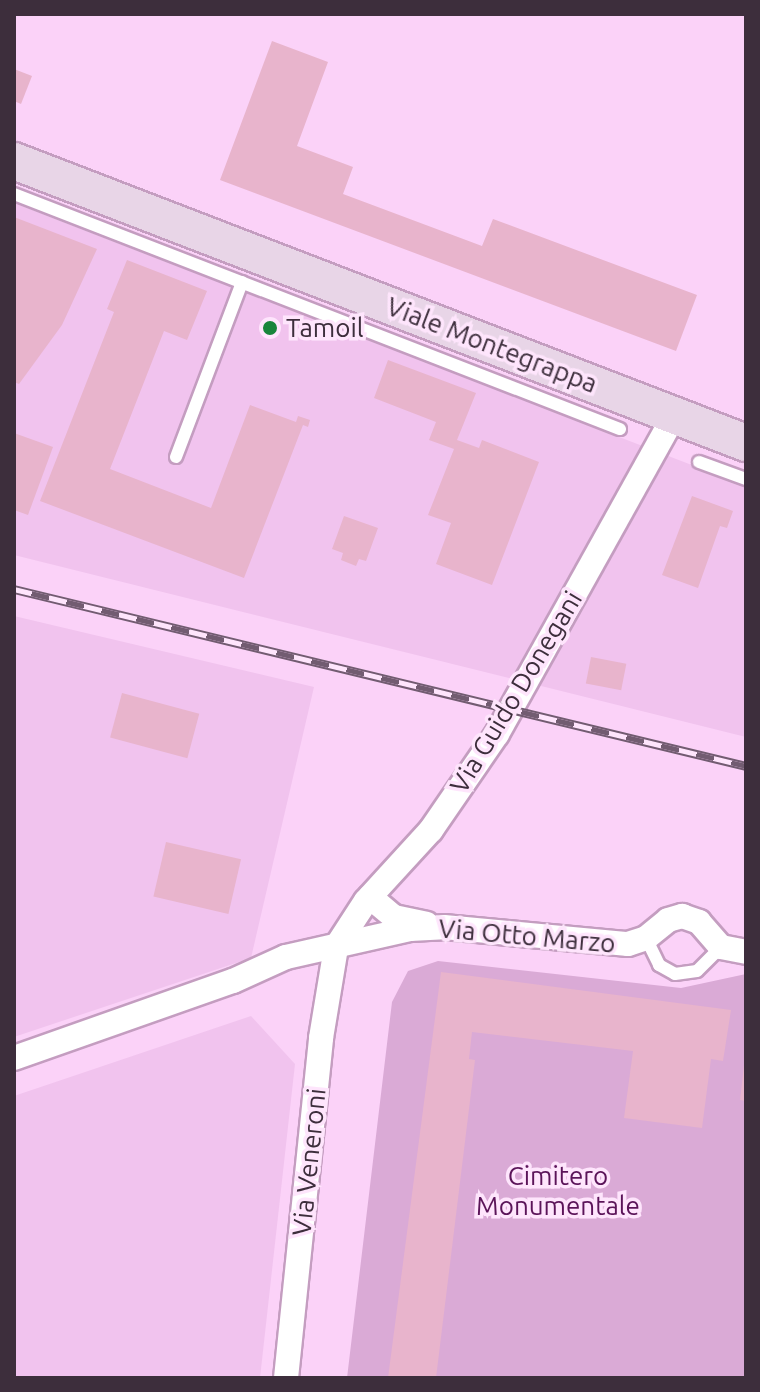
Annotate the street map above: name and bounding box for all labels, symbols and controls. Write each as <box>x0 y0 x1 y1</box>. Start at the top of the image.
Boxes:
street label: Viale Montegrappa <box>382 290 602 400</box>
place label: Tamoil <box>286 312 364 344</box>
marker: Tamoil <box>261 319 279 337</box>
street label: Via Guido Donegani <box>443 585 589 799</box>
street label: Via Otto Marzo <box>437 913 617 959</box>
street label: Via Veneroni <box>286 1087 332 1237</box>
park label: Cimitero Monumentale <box>476 1160 640 1222</box>

